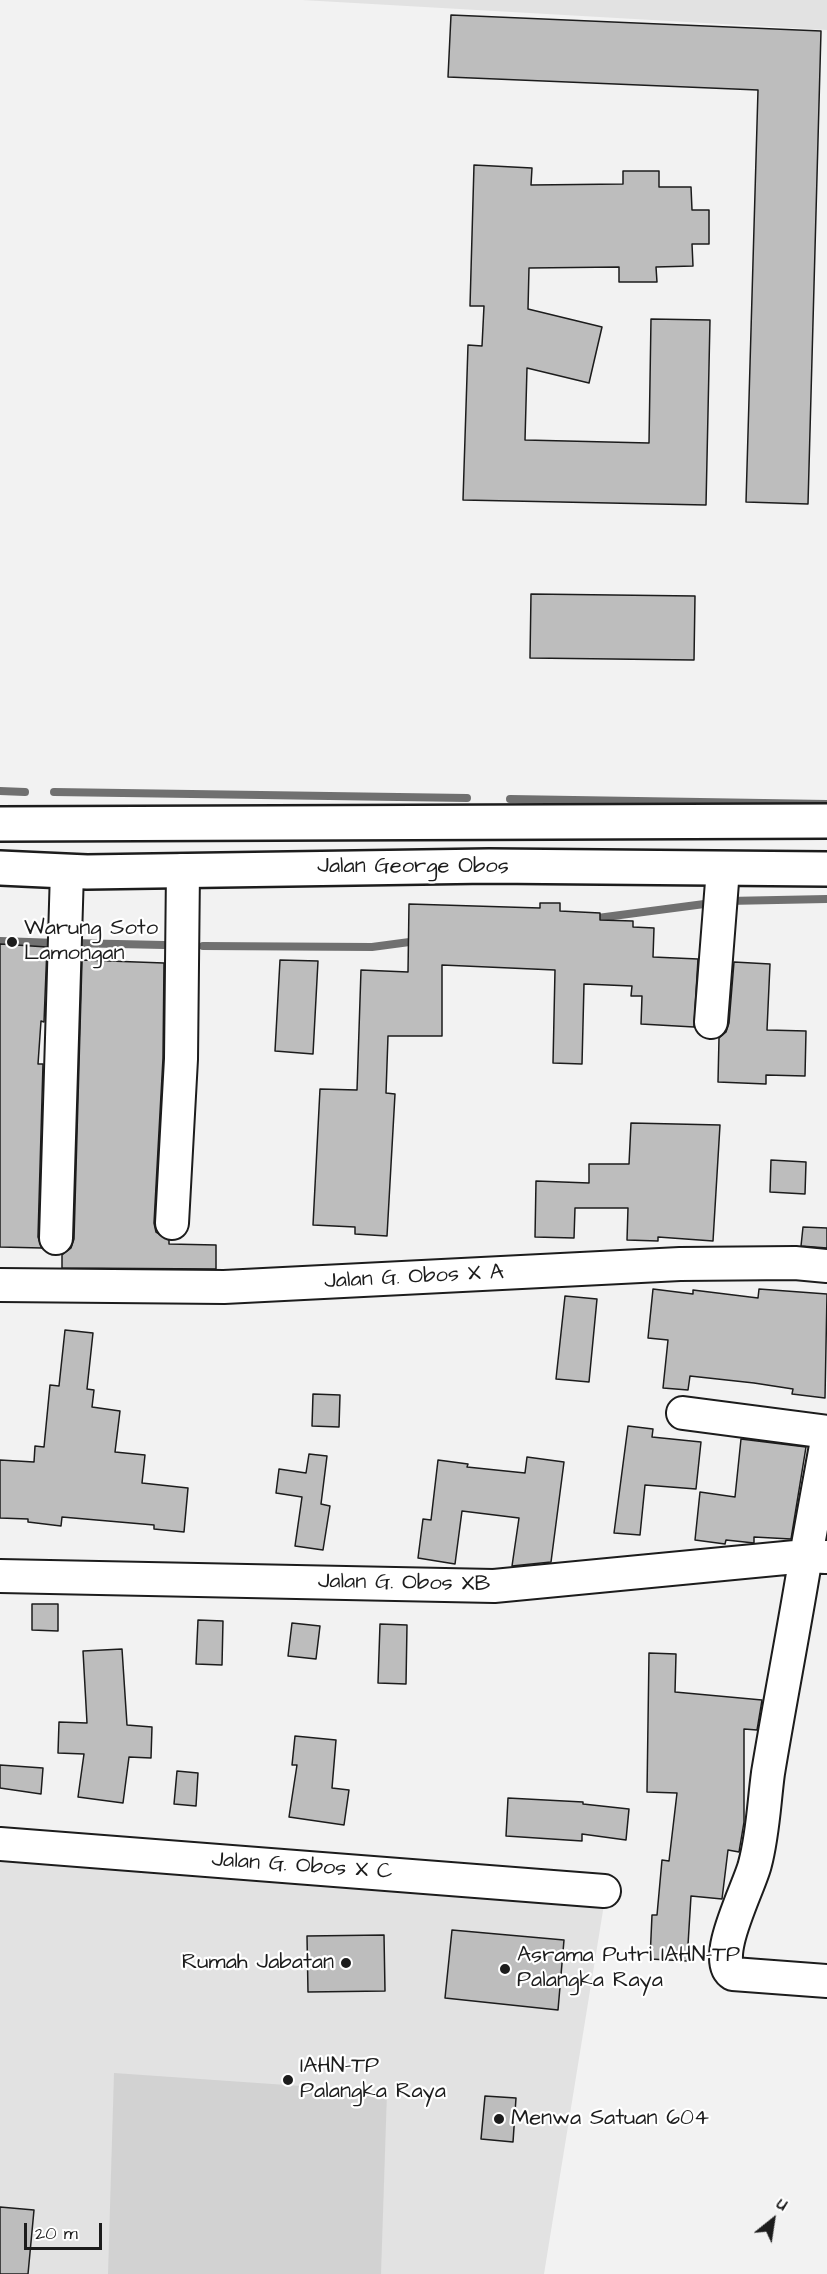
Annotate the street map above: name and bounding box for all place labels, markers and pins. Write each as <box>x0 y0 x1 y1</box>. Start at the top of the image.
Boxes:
place label: Warung Soto Lamongan <box>24 916 158 968</box>
marker: Warung Soto Lamongan <box>5 935 19 949</box>
place label: Asrama Putri IAHN-TP Palangka Raya <box>517 1943 740 1994</box>
place label: Rumah Jabatan <box>182 1950 334 1976</box>
marker: Rumah Jabatan <box>339 1956 353 1970</box>
marker: Asrama Putri IAHN-TP Palangka Raya <box>498 1962 512 1976</box>
place label: IAHN-TP Palangka Raya <box>300 2054 446 2106</box>
marker: IAHN-TP Palangka Raya <box>281 2073 295 2087</box>
place label: Menwa Satuan 604 <box>511 2106 709 2132</box>
marker: Menwa Satuan 604 <box>492 2112 506 2126</box>

